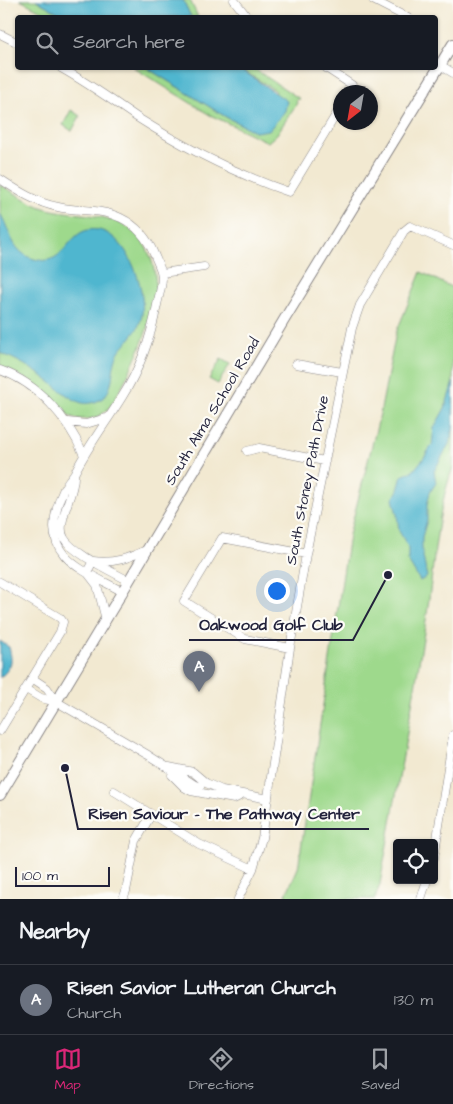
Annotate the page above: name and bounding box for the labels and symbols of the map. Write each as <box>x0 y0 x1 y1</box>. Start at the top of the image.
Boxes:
north arrow <box>333 85 378 130</box>
street label: South Alma School Road <box>160 333 265 489</box>
street label: South Stoney Path Drive <box>281 394 335 567</box>
your location <box>264 578 290 604</box>
callout: Oakwood Golf Club <box>189 609 353 640</box>
text: Oakwood Golf Club <box>199 614 343 636</box>
pin: A <box>183 651 215 692</box>
callout: Risen Saviour - The Pathway Center <box>78 798 369 829</box>
text: Risen Saviour - The Pathway Center <box>88 803 360 826</box>
scale bar <box>15 864 110 887</box>

